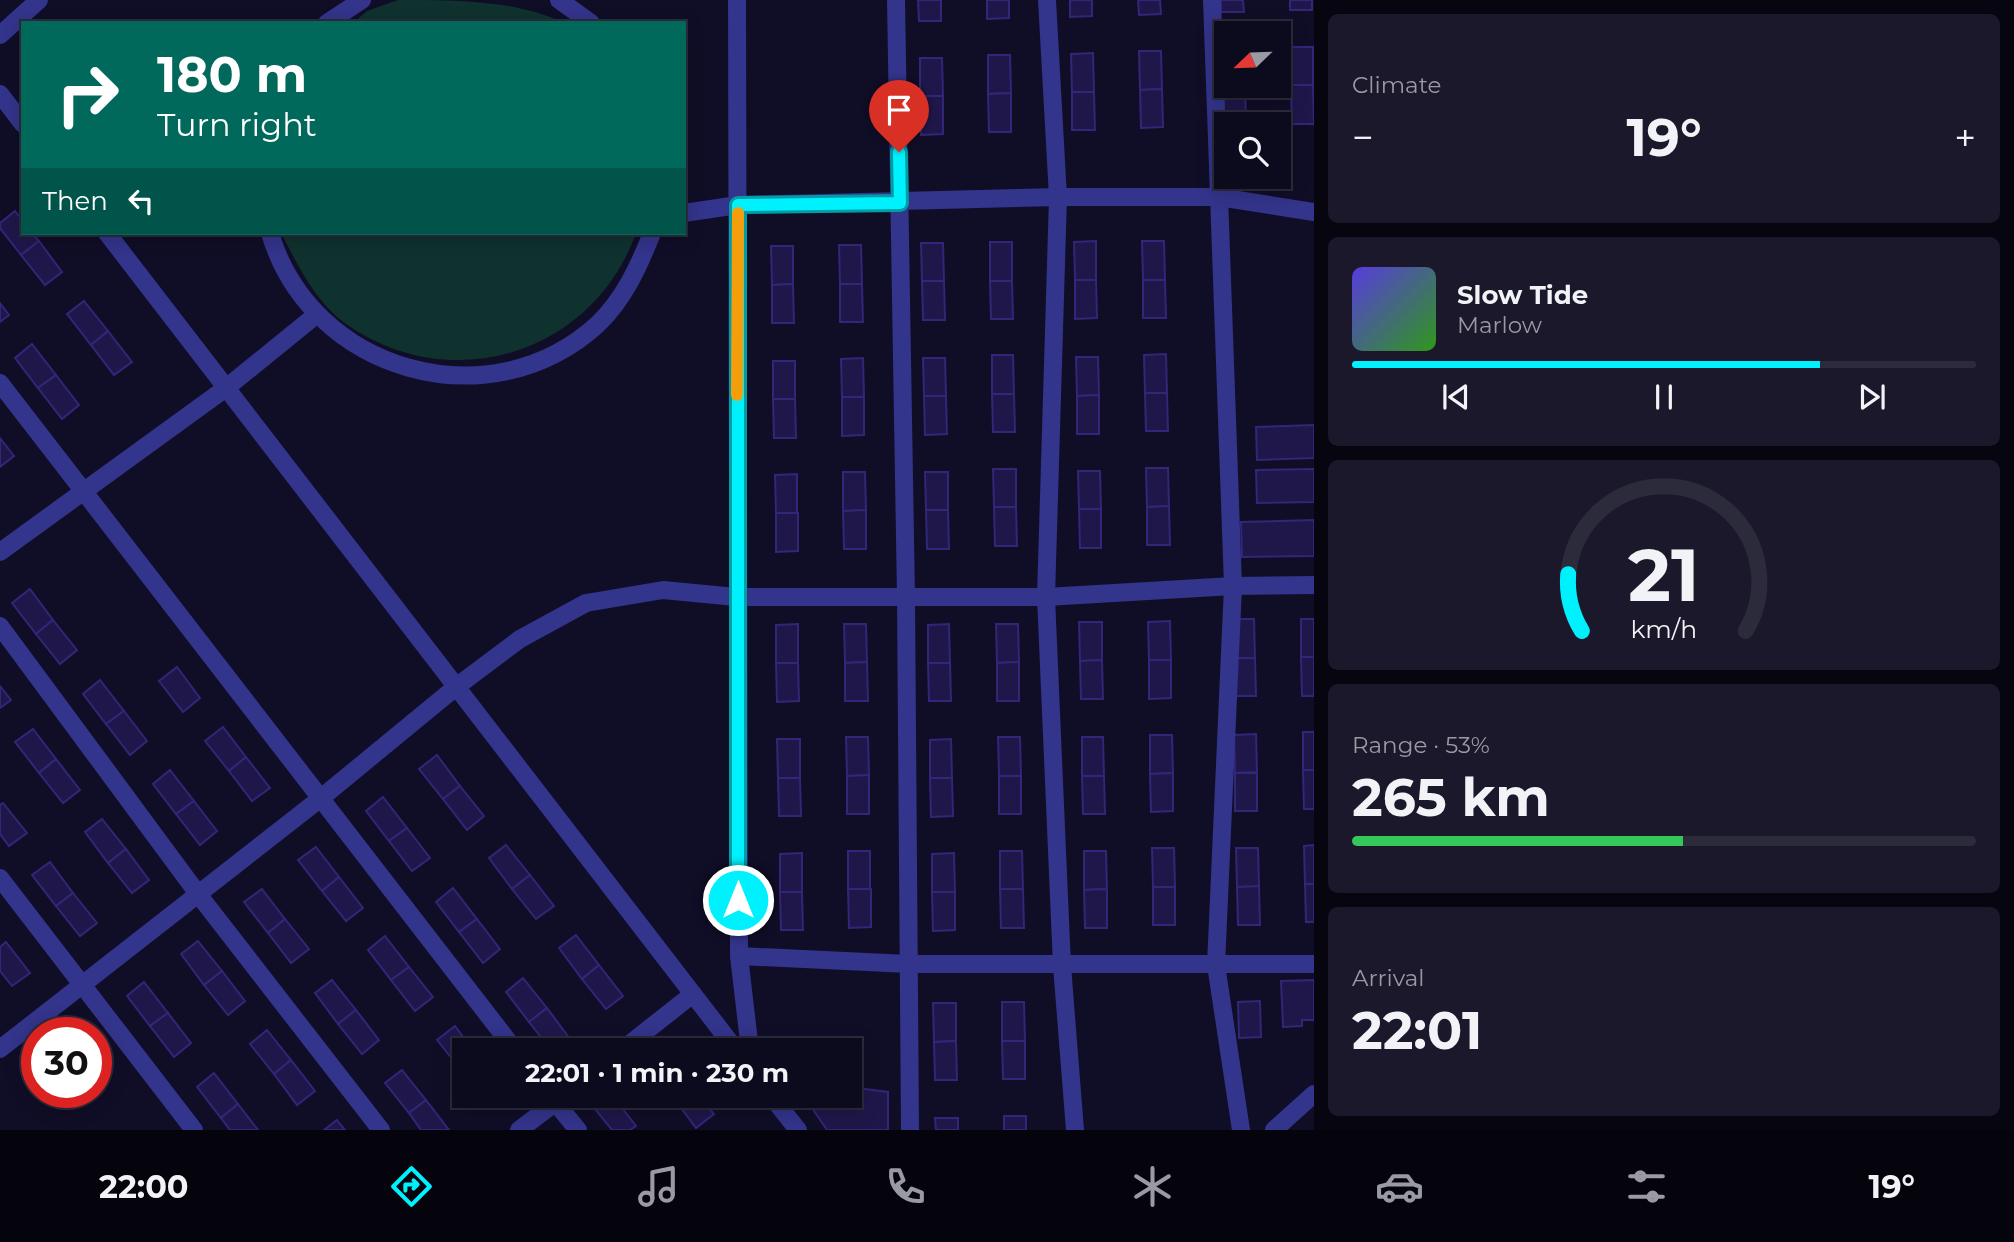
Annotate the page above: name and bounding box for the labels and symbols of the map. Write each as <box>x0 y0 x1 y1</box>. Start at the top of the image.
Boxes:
north arrow <box>1214 21 1292 98</box>
pin <box>869 80 929 152</box>
position arrow <box>701 863 775 937</box>
speed limit sign: 30 <box>21 1017 112 1108</box>

